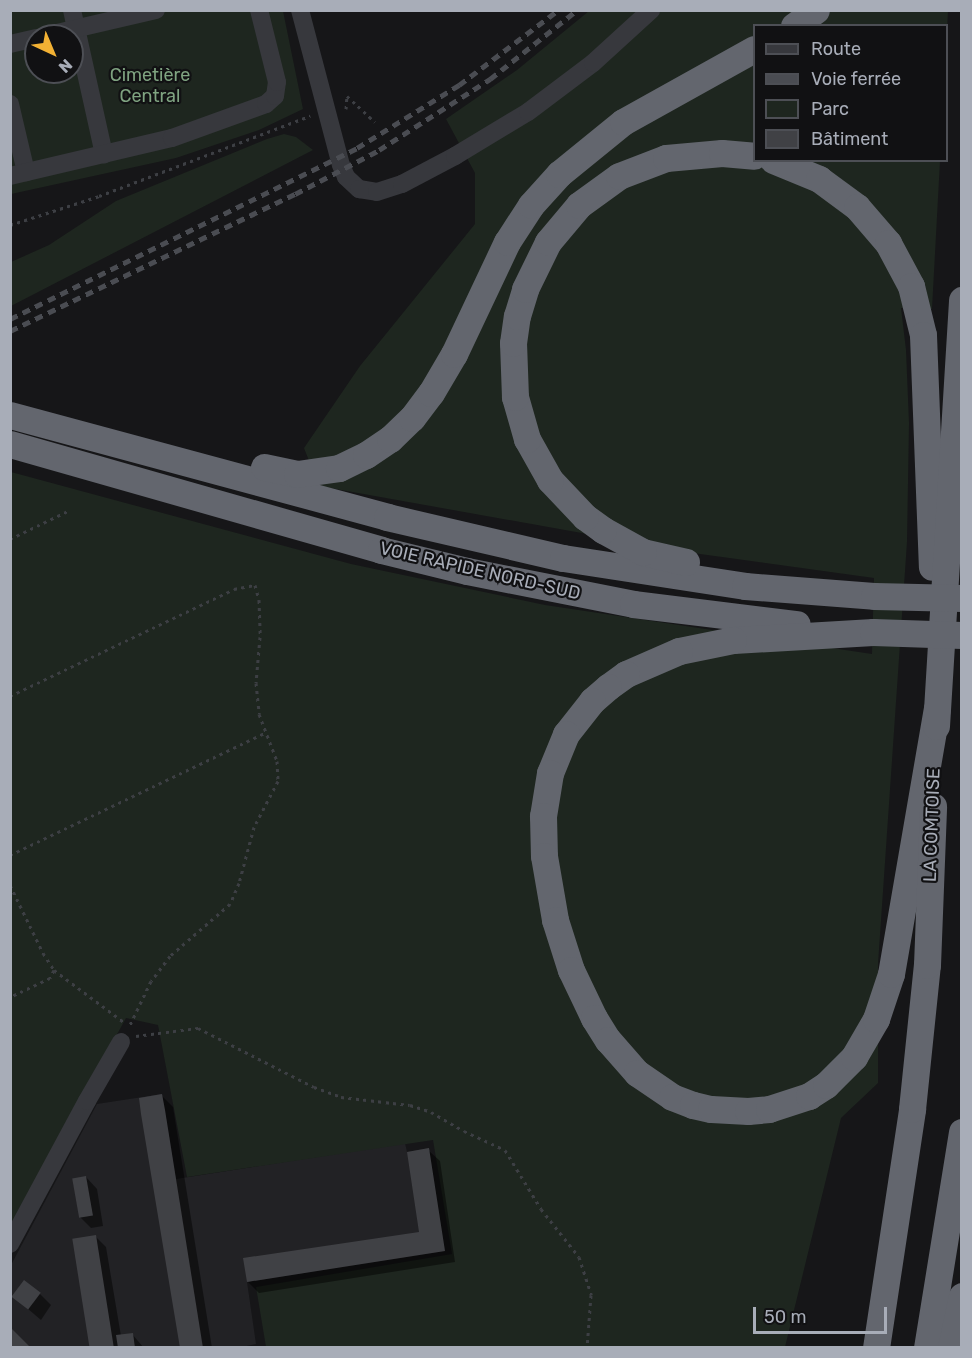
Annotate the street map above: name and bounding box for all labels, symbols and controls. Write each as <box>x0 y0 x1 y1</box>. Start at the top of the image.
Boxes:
north arrow <box>24 24 84 84</box>
legend <box>753 24 948 162</box>
text: Route <box>811 38 861 60</box>
text: N <box>55 55 76 77</box>
park label: Cimetière Central <box>110 65 190 107</box>
text: Voie ferrée <box>811 68 901 90</box>
text: Parc <box>811 98 849 120</box>
text: Bâtiment <box>811 128 888 150</box>
street label: VOIE RAPIDE NORD-SUD <box>378 537 582 605</box>
street label: LA COMTOISE <box>919 767 945 883</box>
scale bar <box>756 1295 890 1333</box>
text: 50 m <box>764 1306 807 1328</box>

